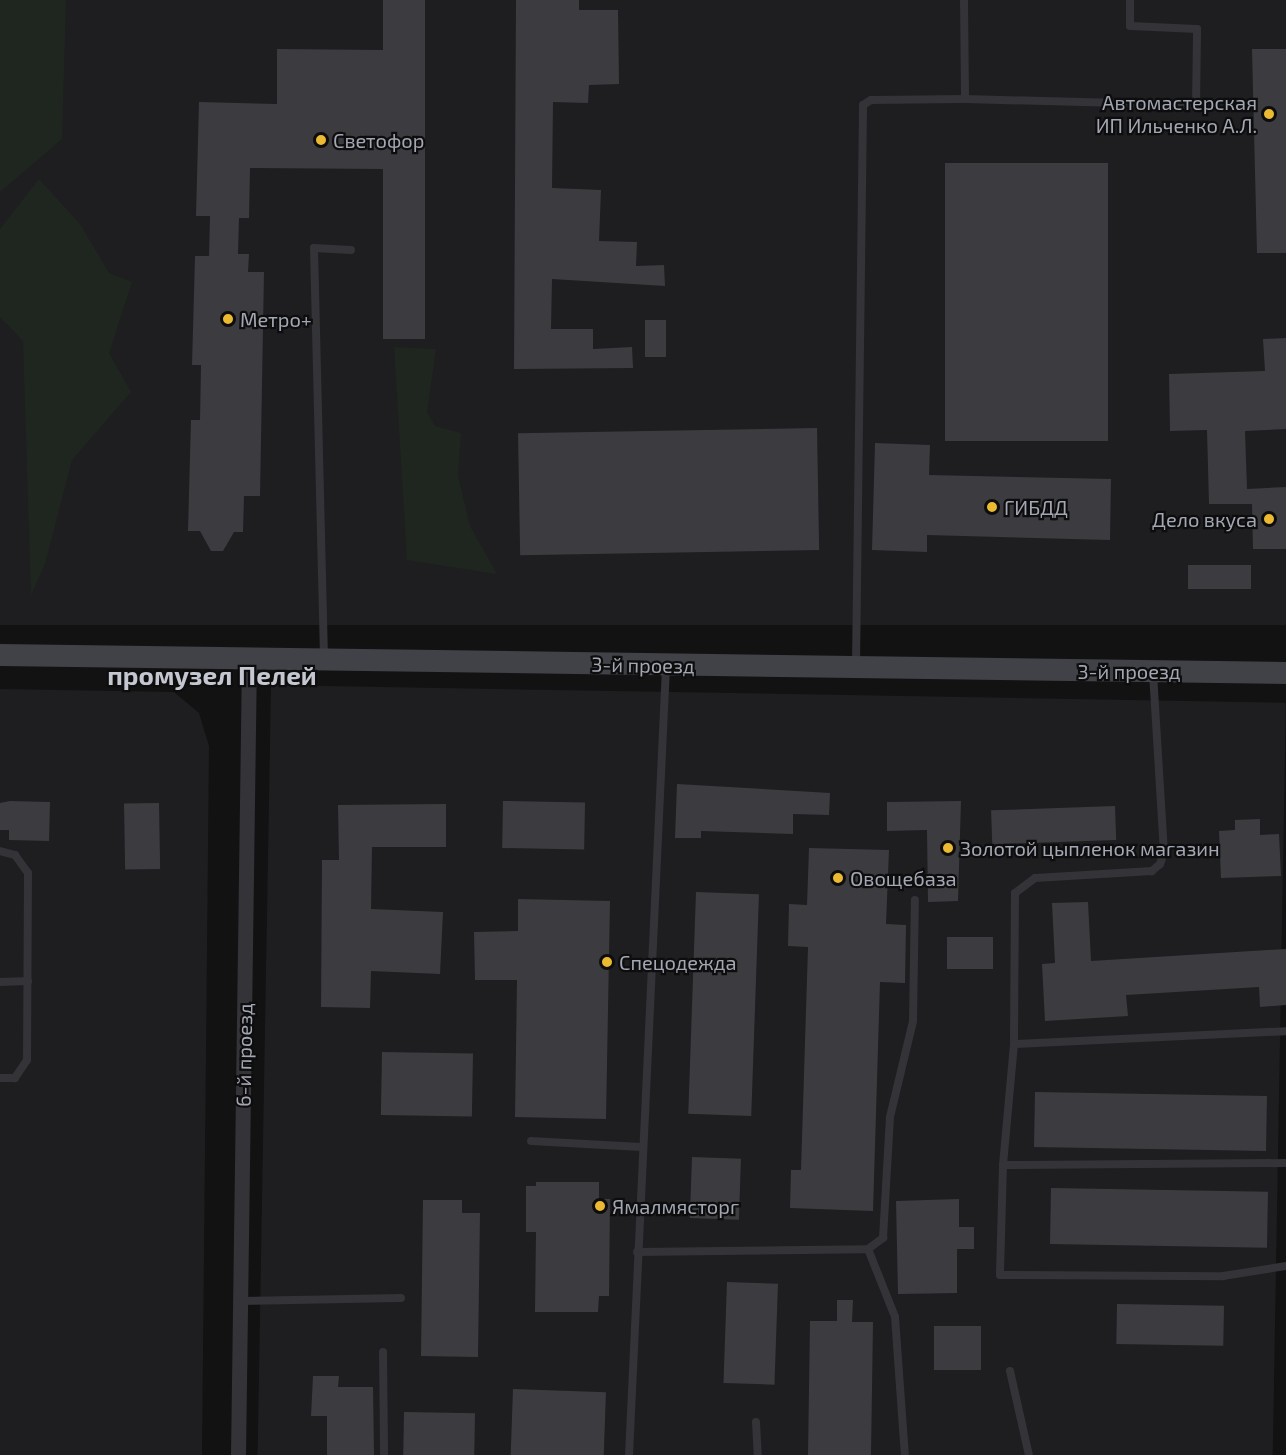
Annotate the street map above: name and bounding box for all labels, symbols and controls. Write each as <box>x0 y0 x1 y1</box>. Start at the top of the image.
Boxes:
place label: Автомастерская ИП Ильченко А.Л. <box>1096 90 1257 137</box>
marker: Автомастерская ИП Ильченко А.Л. <box>1262 107 1276 121</box>
place label: Светофор <box>333 128 424 152</box>
marker: Светофор <box>314 133 328 147</box>
place label: Метро+ <box>240 307 312 331</box>
marker: Метро+ <box>221 312 235 326</box>
place label: ГИБДД <box>1004 495 1068 519</box>
marker: ГИБДД <box>985 500 999 514</box>
place label: Дело вкуса <box>1152 507 1257 531</box>
marker: Дело вкуса <box>1262 512 1276 526</box>
street label: 3-й проезд <box>591 652 695 678</box>
district label: промузел Пелей <box>107 659 317 691</box>
street label: 3-й проезд <box>1077 659 1181 683</box>
place label: Золотой цыпленок магазин <box>960 836 1220 860</box>
marker: Золотой цыпленок магазин <box>941 841 955 855</box>
place label: Овощебаза <box>850 866 957 890</box>
marker: Овощебаза <box>831 871 845 885</box>
place label: Спецодежда <box>619 950 737 974</box>
marker: Спецодежда <box>600 955 614 969</box>
street label: 6-й проезд <box>231 1003 257 1107</box>
place label: Ямалмясторг <box>612 1194 739 1218</box>
marker: Ямалмясторг <box>593 1199 607 1213</box>

